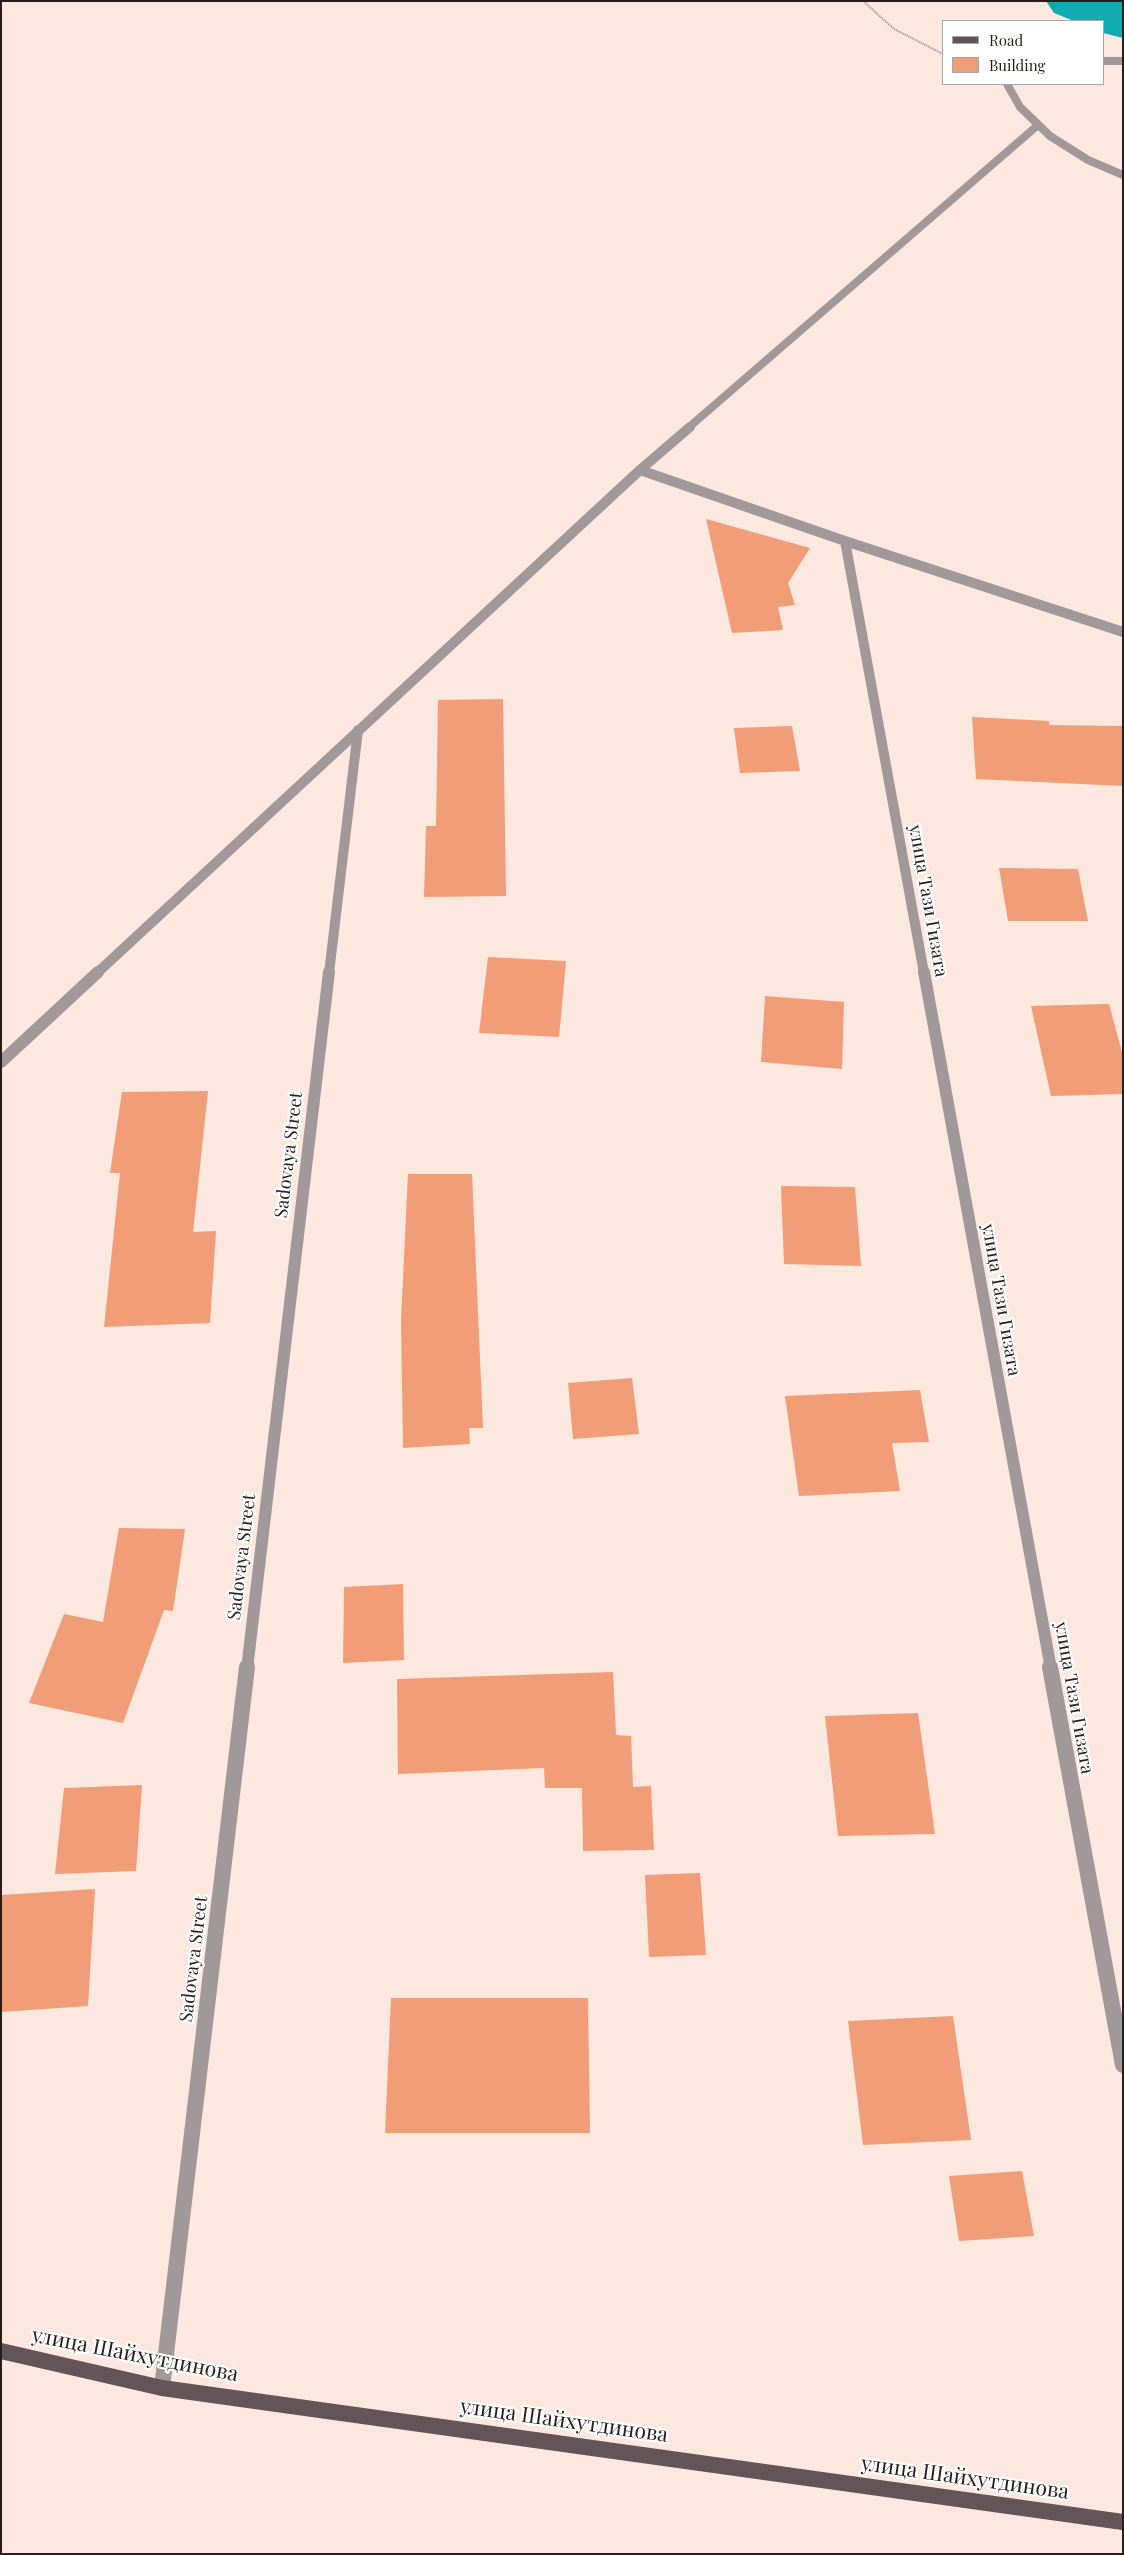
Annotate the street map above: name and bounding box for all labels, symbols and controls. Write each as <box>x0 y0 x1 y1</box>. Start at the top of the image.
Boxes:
legend <box>942 20 1104 85</box>
text: Road <box>989 30 1023 50</box>
text: Building <box>989 55 1045 75</box>
street label: улица Тази Гизата <box>904 823 952 979</box>
street label: Sadovaya Street <box>271 1091 307 1219</box>
street label: улица Тази Гизата <box>977 1222 1025 1378</box>
street label: Sadovaya Street <box>224 1493 260 1621</box>
street label: улица Тази Гизата <box>1050 1620 1098 1776</box>
street label: Sadovaya Street <box>176 1895 212 2023</box>
street label: улица Шайхутдинова <box>30 2323 240 2387</box>
street label: улица Шайхутдинова <box>458 2394 670 2448</box>
street label: улица Шайхутдинова <box>859 2451 1071 2505</box>

